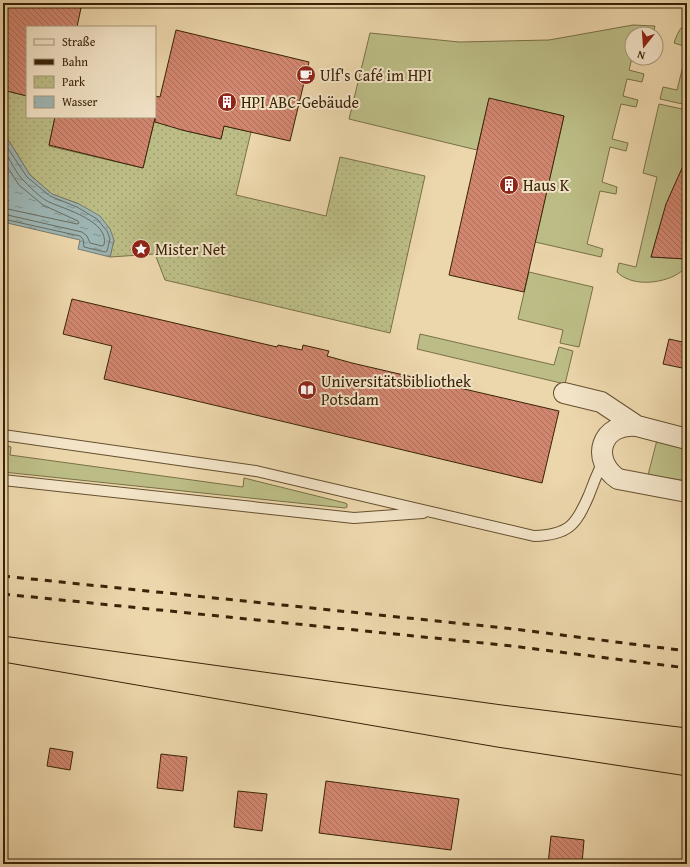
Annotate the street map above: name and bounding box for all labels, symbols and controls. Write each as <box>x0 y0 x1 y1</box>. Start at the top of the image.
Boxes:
legend <box>26 26 156 118</box>
north arrow <box>624 26 664 66</box>
text: Straße <box>62 33 96 50</box>
text: N <box>635 47 647 64</box>
text: Bahn <box>62 53 88 70</box>
place label: Ulf's Café im HPI <box>320 63 432 87</box>
cafe icon: Ulf's Café im HPI <box>295 64 317 86</box>
text: Park <box>62 73 86 90</box>
place label: HPI ABC-Gebäude <box>241 90 359 114</box>
building icon: HPI ABC-Gebäude <box>216 91 238 113</box>
text: Wasser <box>62 93 98 110</box>
place label: Haus K <box>523 173 570 197</box>
building icon: Haus K <box>498 174 520 196</box>
place label: Mister Net <box>155 237 226 261</box>
place icon: Mister Net <box>130 238 152 260</box>
place label: Universitätsbibliothek Potsdam <box>321 369 472 411</box>
library icon: Universitätsbibliothek Potsdam <box>296 379 318 401</box>

